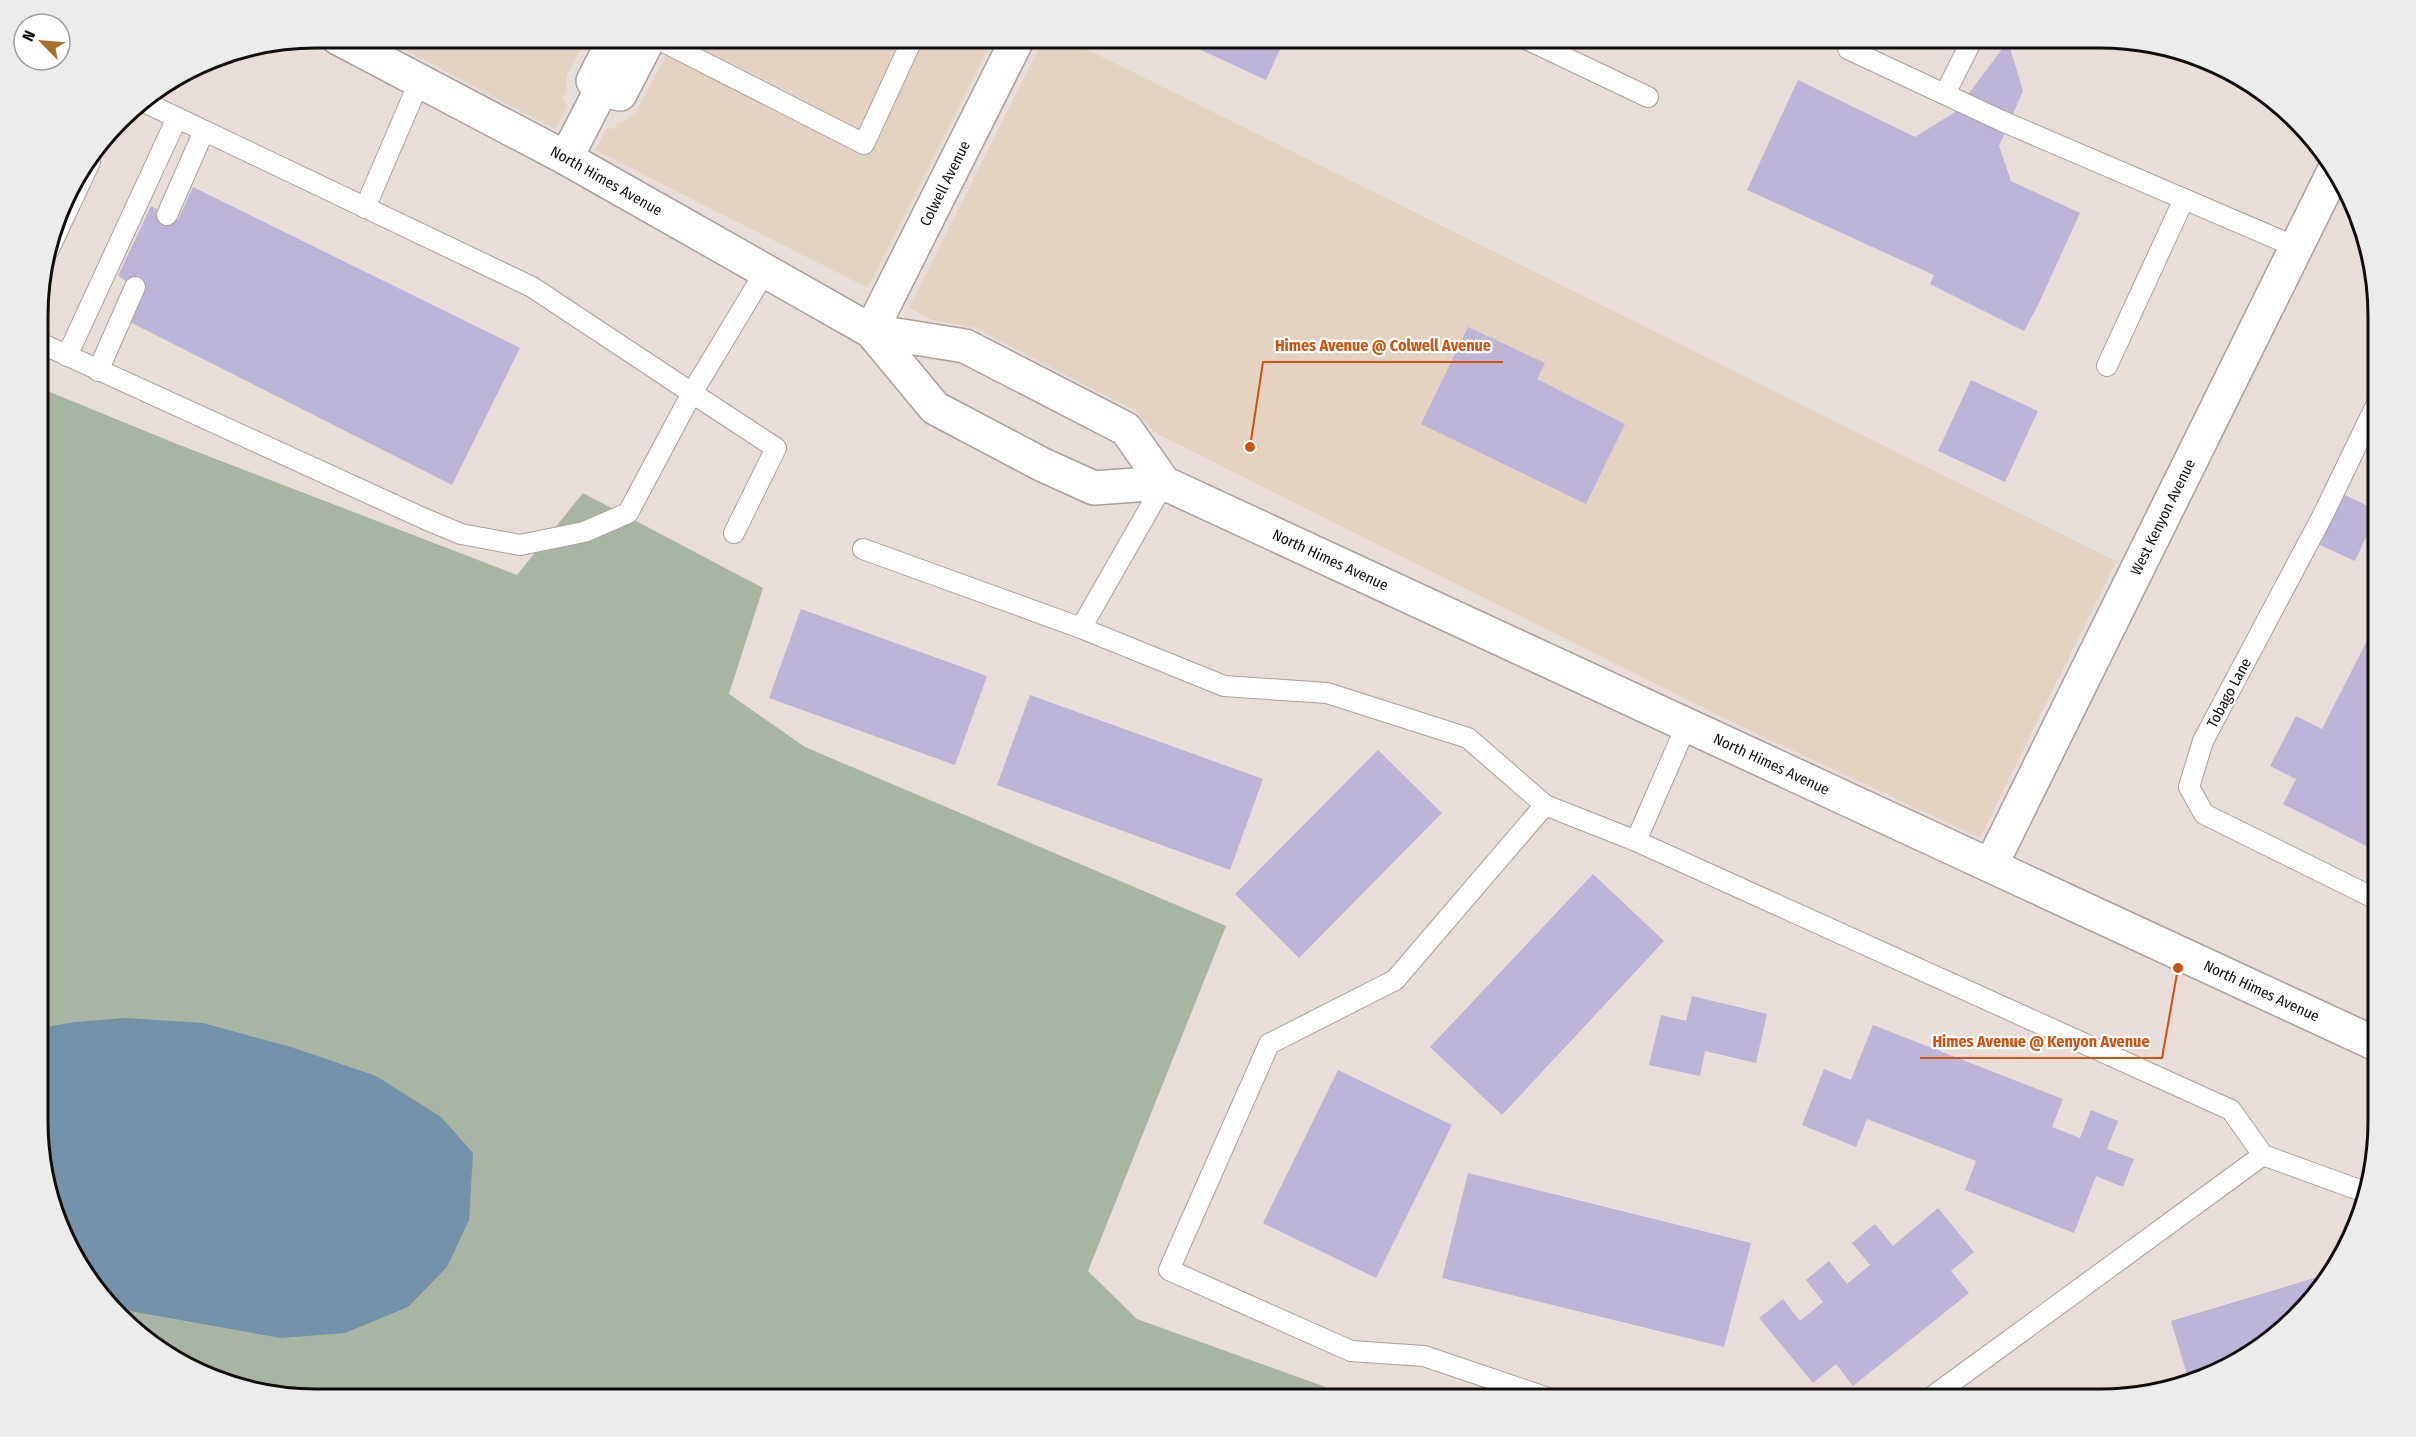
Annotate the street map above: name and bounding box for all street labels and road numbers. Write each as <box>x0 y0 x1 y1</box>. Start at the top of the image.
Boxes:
street label: Colwell Avenue <box>916 138 974 229</box>
street label: North Himes Avenue <box>547 142 665 220</box>
street label: West Kenyon Avenue <box>2127 456 2199 578</box>
street label: North Himes Avenue <box>1270 525 1391 595</box>
street label: Tobago Lane <box>2203 655 2255 731</box>
street label: North Himes Avenue <box>1711 730 1832 799</box>
street label: North Himes Avenue <box>2201 957 2322 1026</box>

